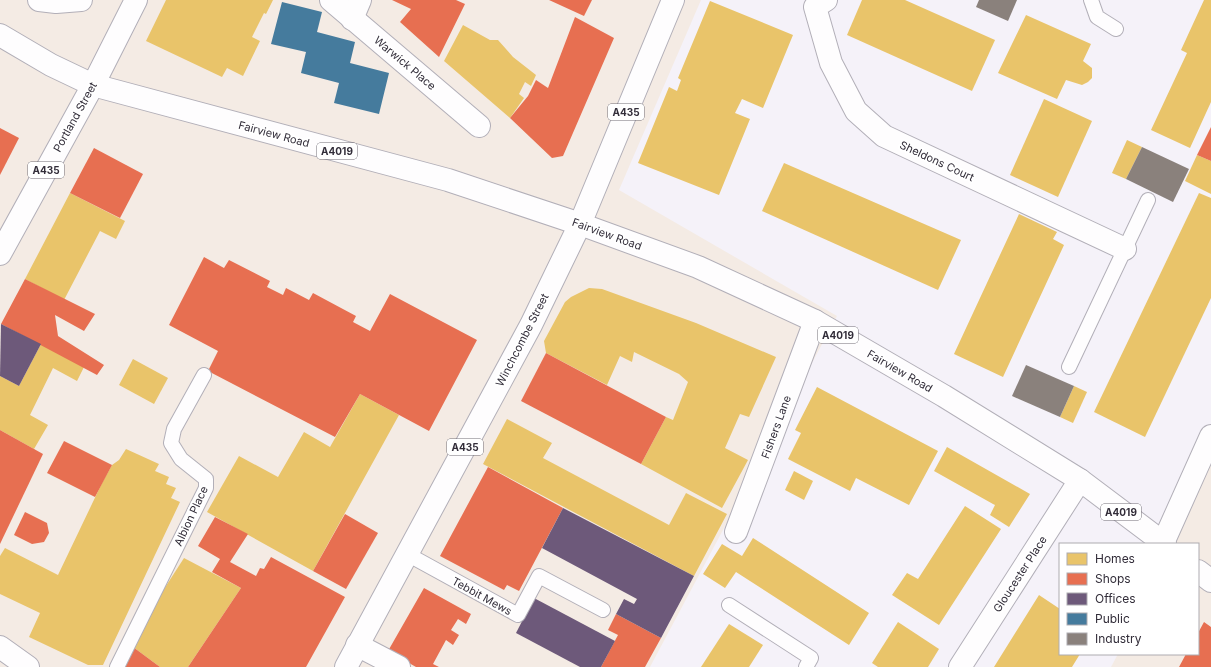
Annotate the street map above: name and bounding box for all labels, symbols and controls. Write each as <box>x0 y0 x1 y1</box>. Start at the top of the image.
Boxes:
street label: Warwick Place <box>371 33 439 93</box>
street label: Portland Street <box>50 79 100 154</box>
road number: A435 <box>608 104 644 120</box>
street label: Fairview Road <box>237 118 311 150</box>
street label: Sheldons Court <box>898 138 977 185</box>
road number: A4019 <box>317 143 357 159</box>
road number: A435 <box>28 162 64 178</box>
street label: Fairview Road <box>570 215 644 253</box>
street label: Winchcombe Street <box>492 291 552 389</box>
road number: A4019 <box>818 327 858 343</box>
street label: Fairview Road <box>865 347 935 395</box>
street label: Fishers Lane <box>758 393 794 461</box>
road number: A435 <box>447 439 483 455</box>
street label: Albion Place <box>171 484 211 548</box>
road number: A4019 <box>1101 504 1141 520</box>
street label: Gloucester Place <box>990 533 1050 615</box>
legend <box>1059 543 1199 655</box>
text: Homes <box>1095 551 1135 566</box>
text: Shops <box>1095 571 1131 586</box>
street label: Tebbit Mews <box>450 574 515 618</box>
text: Offices <box>1095 591 1136 606</box>
text: Public <box>1095 611 1130 626</box>
text: Industry <box>1095 631 1142 646</box>

